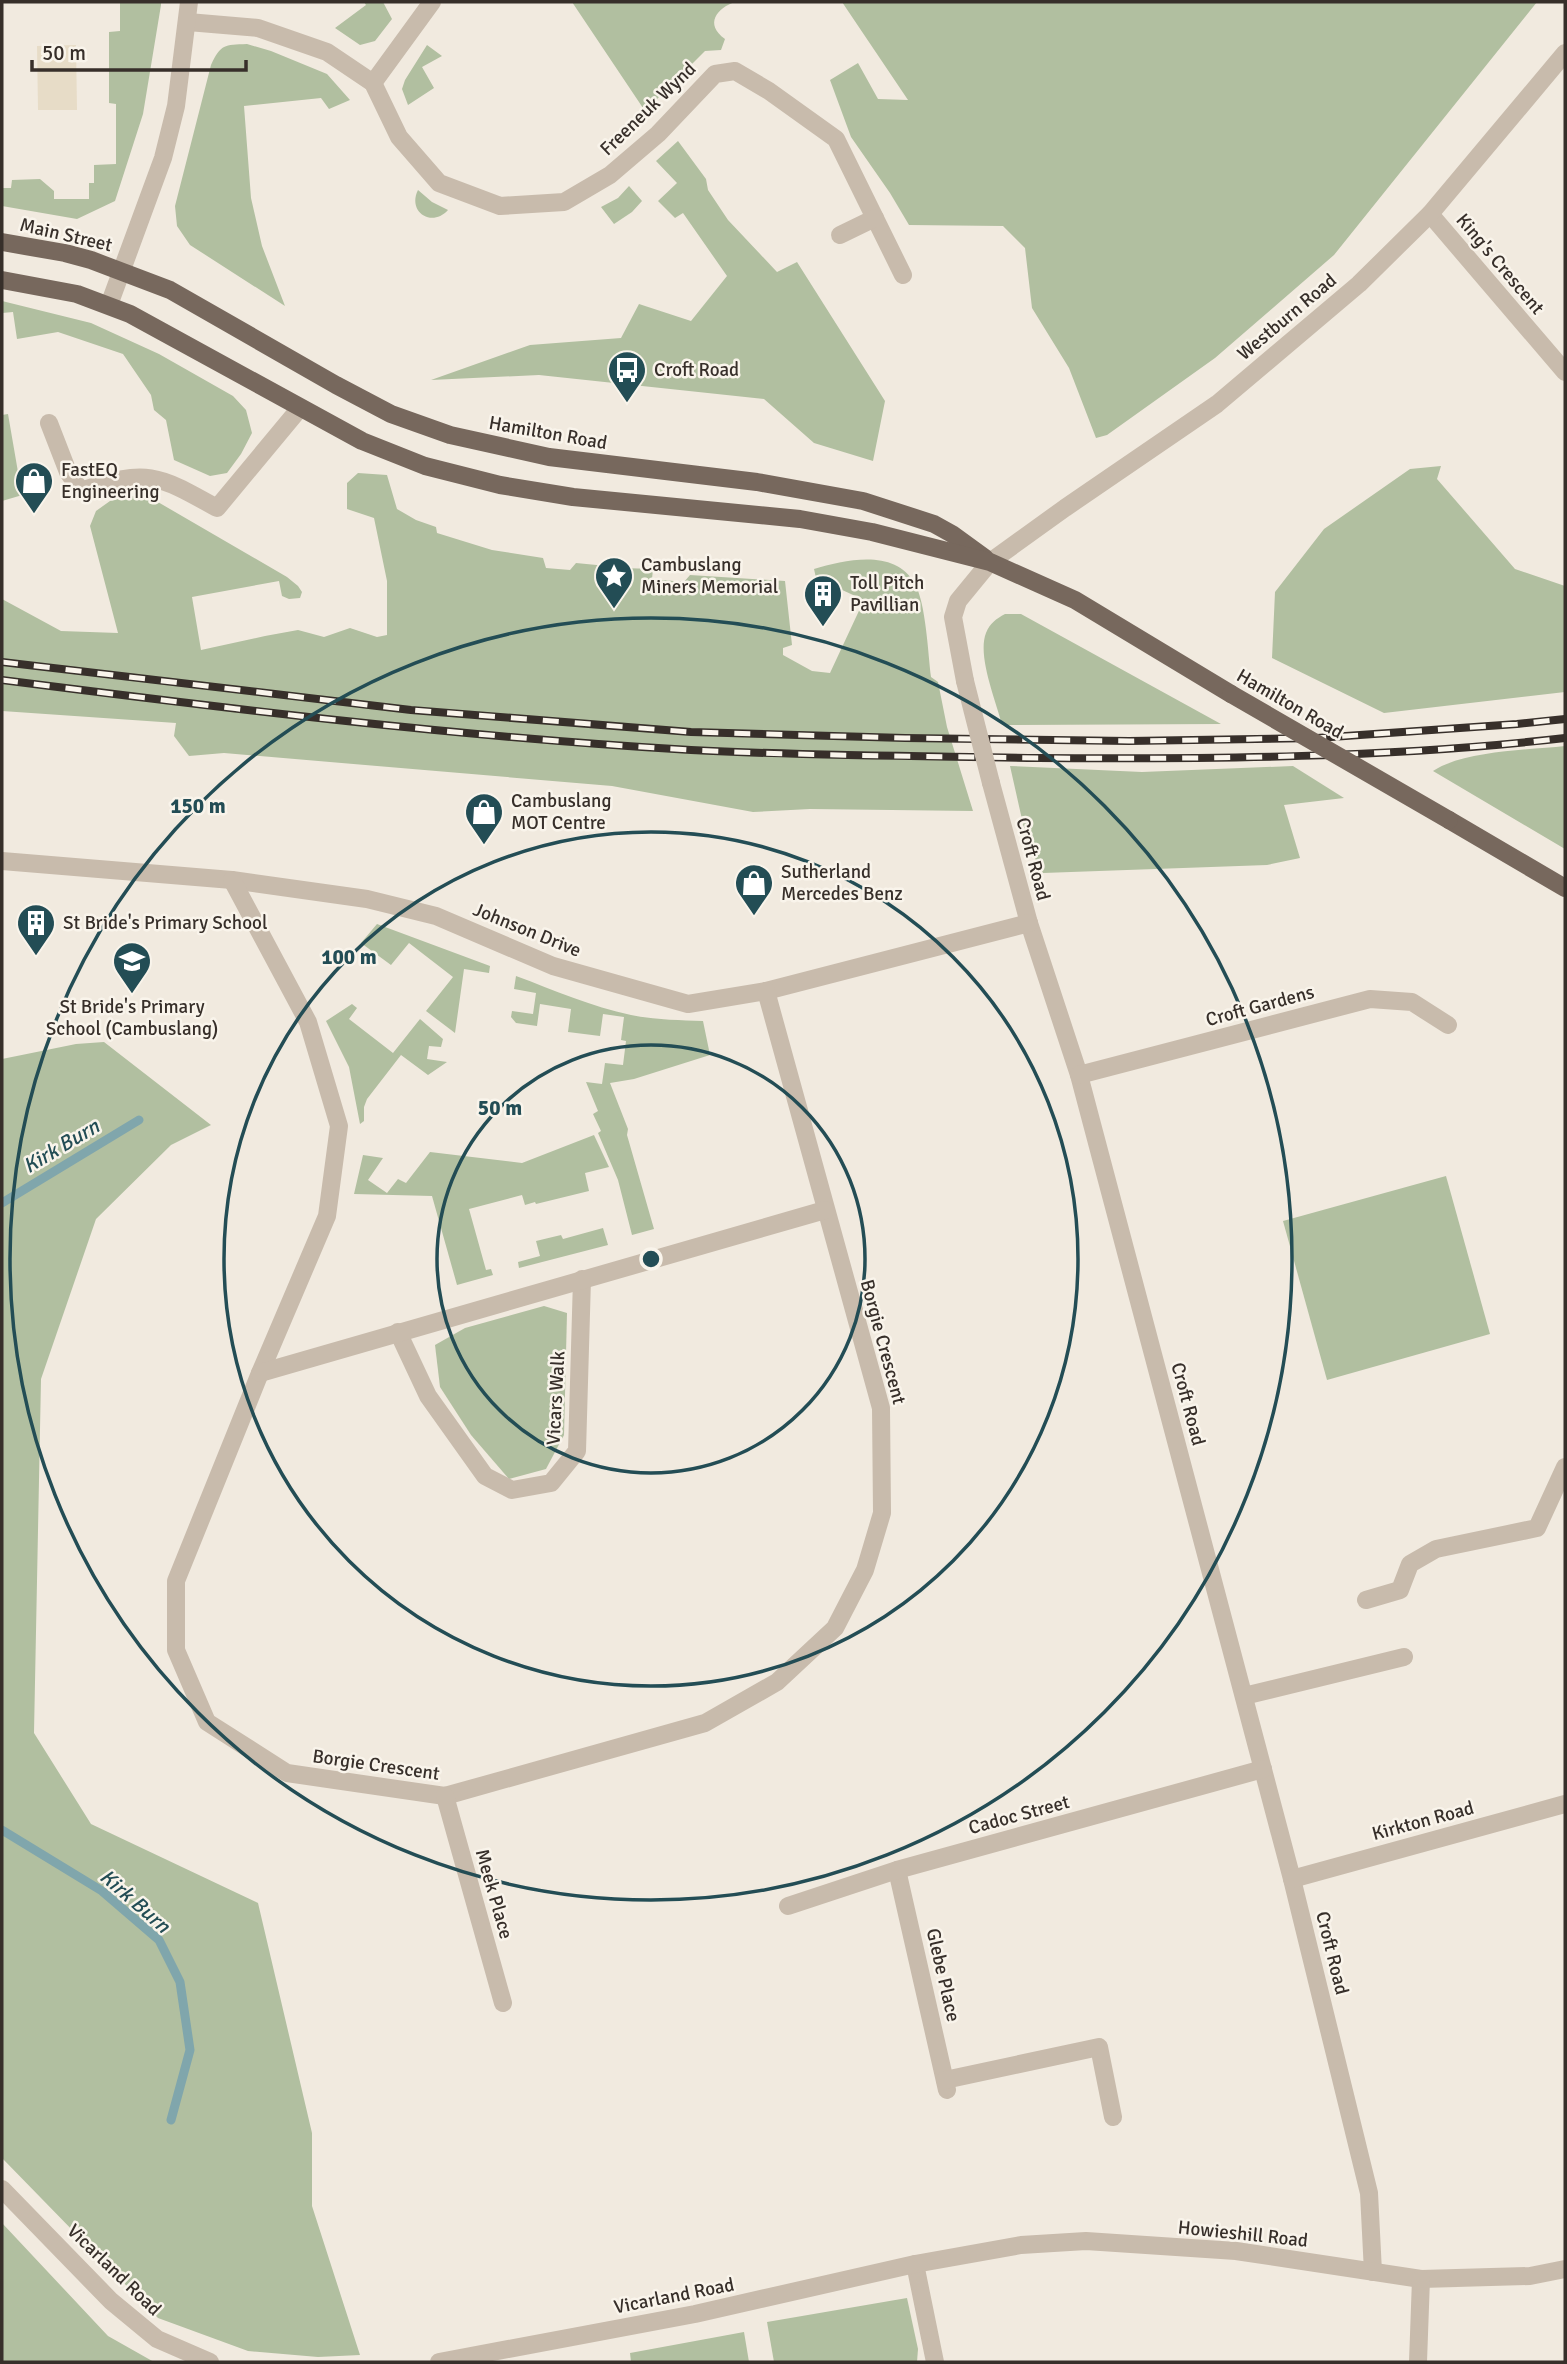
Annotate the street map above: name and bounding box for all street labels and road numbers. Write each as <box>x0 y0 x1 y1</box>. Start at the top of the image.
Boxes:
street label: Freeneuk Wynd <box>595 57 701 161</box>
street label: King's Crescent <box>1451 209 1549 320</box>
street label: Main Street <box>17 213 115 257</box>
street label: Westburn Road <box>1232 268 1342 366</box>
street label: Hamilton Road <box>487 411 609 455</box>
street label: Hamilton Road <box>1232 664 1348 744</box>
street label: Croft Road <box>1010 815 1056 903</box>
street label: Johnson Drive <box>469 897 585 963</box>
street label: Croft Gardens <box>1203 980 1317 1032</box>
street label: Borgie Crescent <box>855 1277 911 1407</box>
street label: Vicars Walk <box>542 1350 570 1446</box>
street label: Croft Road <box>1165 1360 1211 1448</box>
street label: Borgie Crescent <box>311 1744 442 1786</box>
street label: Cadoc Street <box>966 1790 1072 1840</box>
street label: Kirkton Road <box>1369 1796 1477 1846</box>
street label: Meek Place <box>470 1846 518 1942</box>
street label: Croft Road <box>1310 1909 1354 1997</box>
street label: Glebe Place <box>921 1926 965 2024</box>
street label: Howieshill Road <box>1177 2215 1309 2253</box>
street label: Vicarland Road <box>62 2219 166 2321</box>
street label: Vicarland Road <box>612 2273 736 2319</box>

